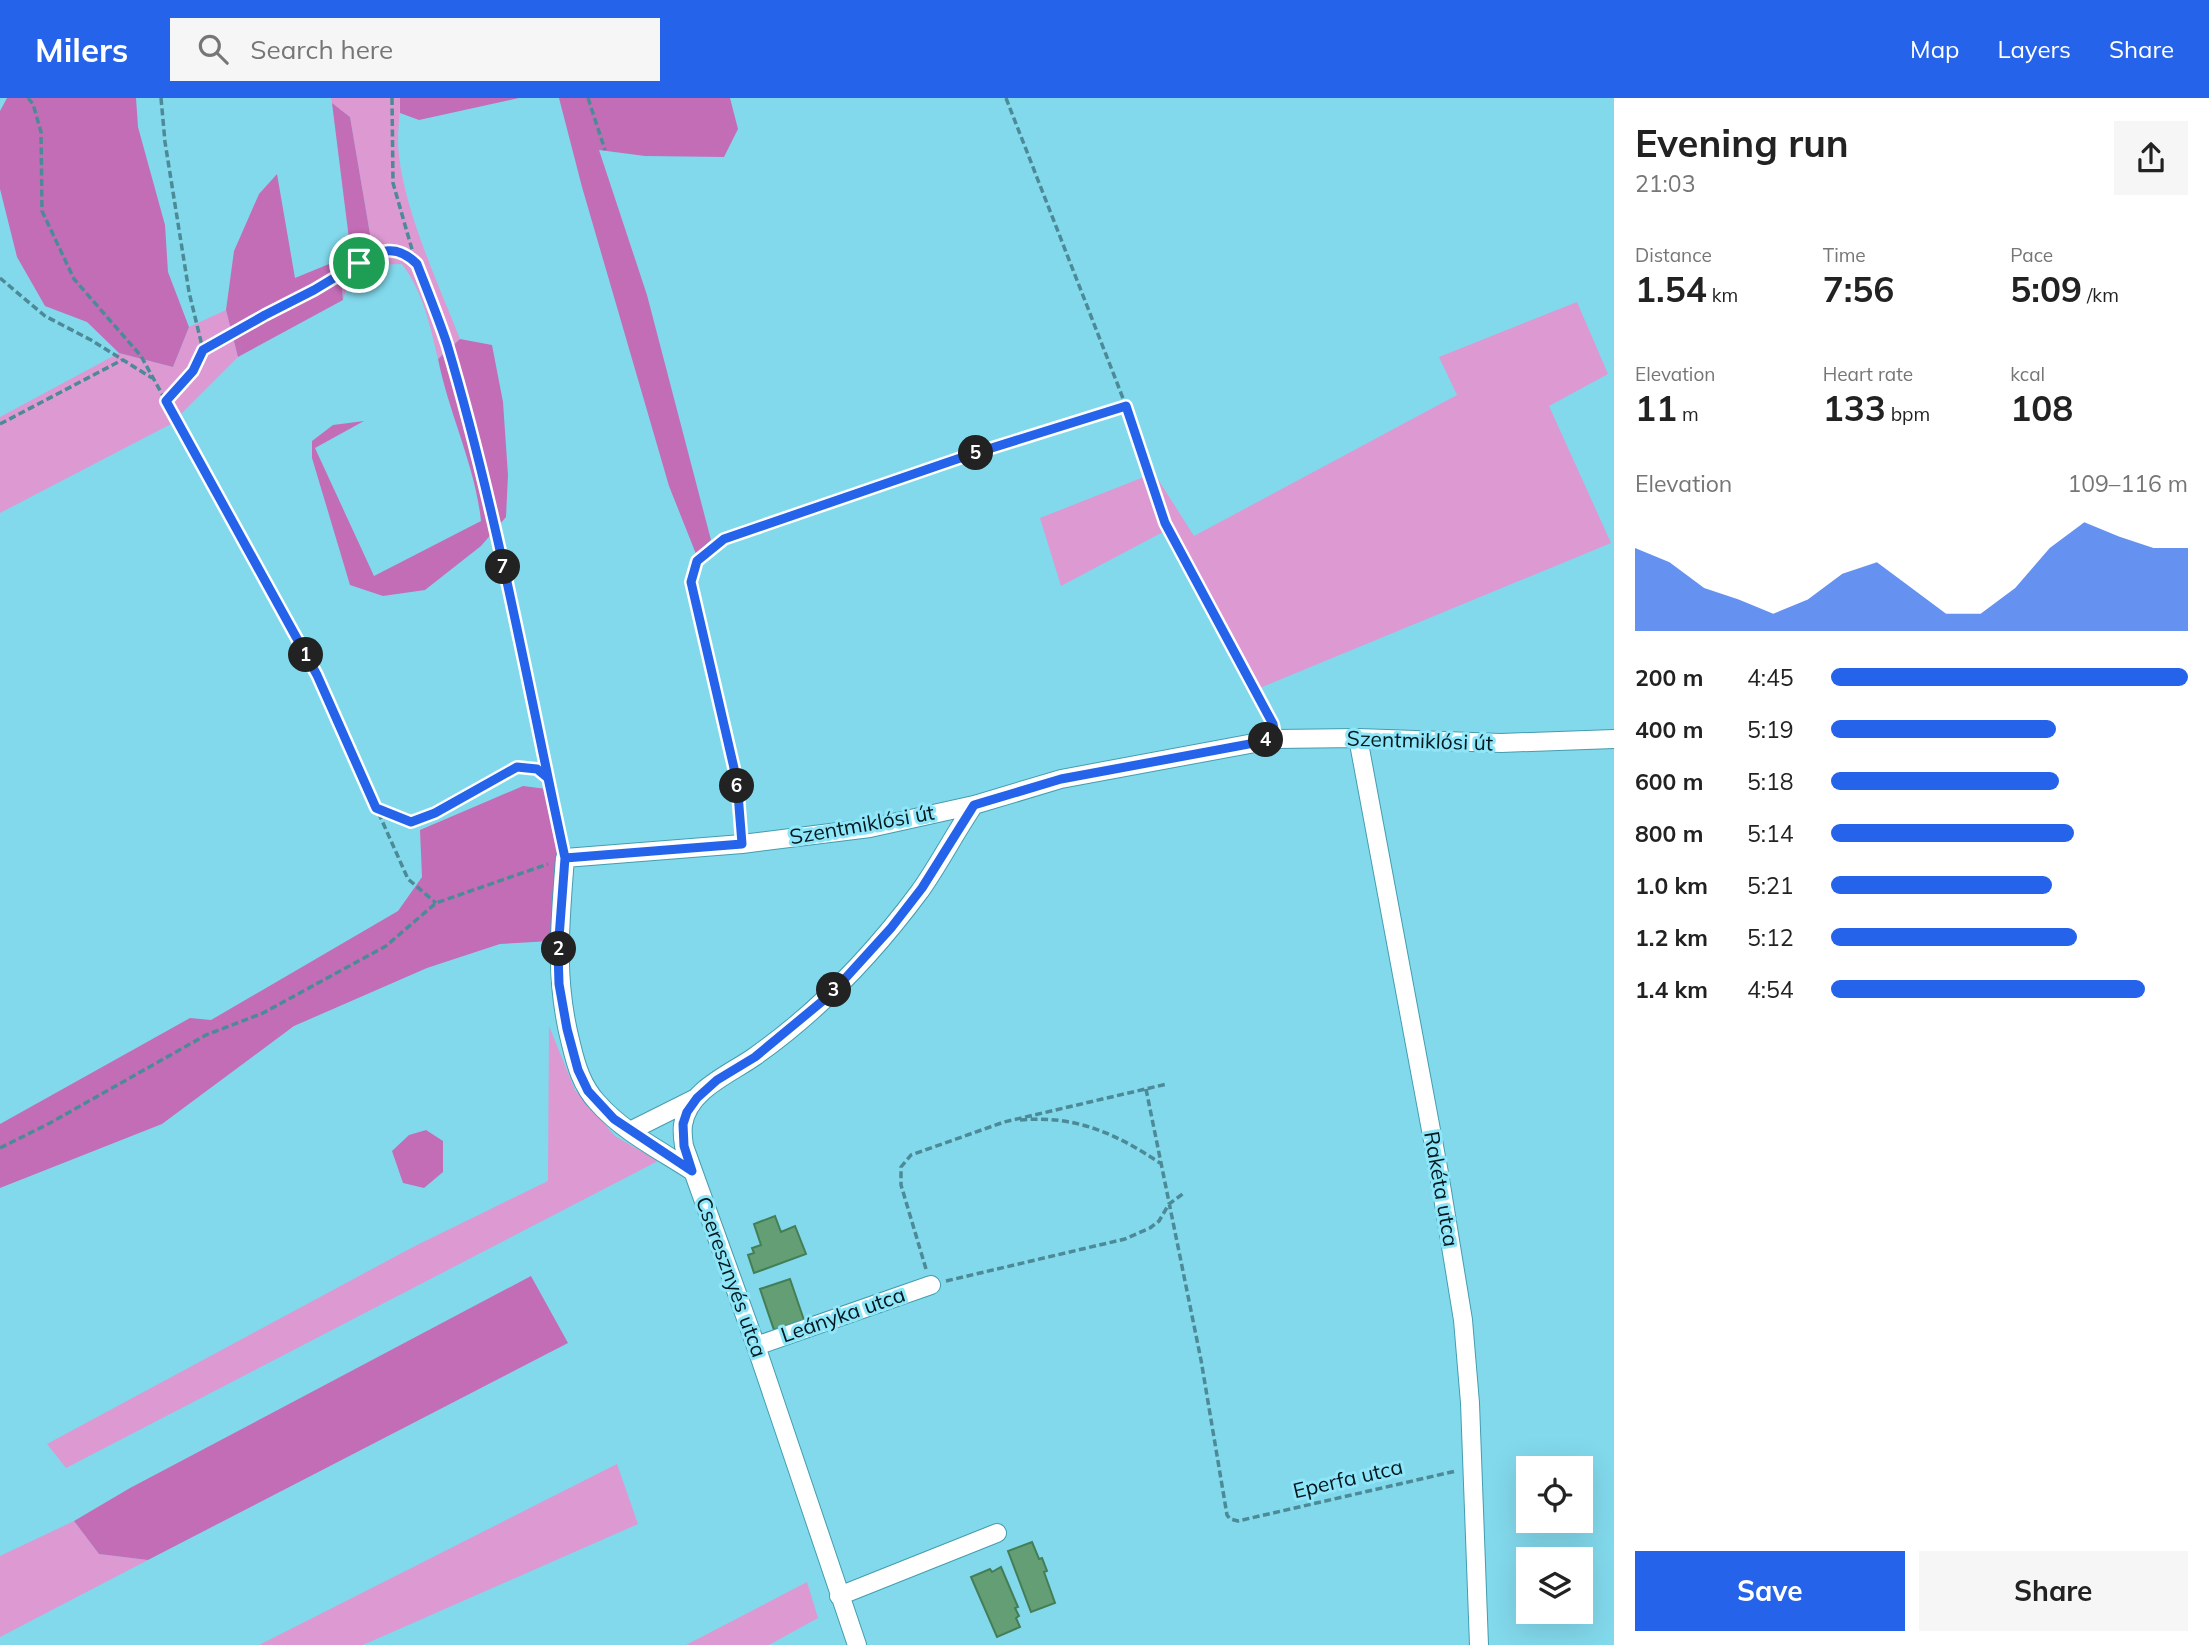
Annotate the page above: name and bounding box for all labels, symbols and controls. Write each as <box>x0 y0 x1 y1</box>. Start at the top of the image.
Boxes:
search box <box>170 18 660 81</box>
text: Milers <box>35 29 128 70</box>
icon: search <box>194 30 232 68</box>
text: Search here <box>250 33 393 66</box>
text: Map <box>1910 34 1959 64</box>
text: Layers <box>1997 34 2071 64</box>
text: Share <box>2109 34 2174 64</box>
text: Evening run <box>1635 119 1849 167</box>
button: share <box>2114 121 2188 195</box>
text: 21:03 <box>1635 169 1695 198</box>
pin <box>329 233 389 293</box>
text: Distance <box>1635 243 1712 267</box>
text: Time <box>1823 243 1866 267</box>
text: Pace <box>2010 243 2053 267</box>
icon: arrive <box>340 244 378 282</box>
text: 1.54 <box>1635 267 1707 311</box>
text: 7:56 <box>1823 267 1894 311</box>
text: 5:09 <box>2010 267 2082 311</box>
text: km <box>1707 283 1738 307</box>
text: /km <box>2082 283 2119 307</box>
text: Elevation <box>1635 362 1715 386</box>
text: Heart rate <box>1823 362 1913 386</box>
text: kcal <box>2010 362 2045 386</box>
text: 11 <box>1635 386 1677 430</box>
text: 133 <box>1823 386 1886 430</box>
text: 108 <box>2010 386 2073 430</box>
text: m <box>1677 402 1699 426</box>
text: bpm <box>1886 402 1930 426</box>
pin: 5 <box>958 436 993 470</box>
text: 5 <box>970 440 981 464</box>
text: Elevation <box>1635 469 1732 498</box>
text: 109–116 m <box>2067 469 2188 498</box>
pin: 7 <box>486 550 520 584</box>
text: 7 <box>497 554 508 578</box>
pin: 1 <box>288 638 324 672</box>
text: 1 <box>300 642 311 666</box>
text: 200 m <box>1635 663 1703 692</box>
text: 4:45 <box>1747 663 1794 692</box>
text: 400 m <box>1635 715 1703 744</box>
text: 5:19 <box>1747 715 1794 744</box>
pin: 4 <box>1248 722 1284 758</box>
street label: Szentmiklósi út <box>1346 724 1494 756</box>
text: 4 <box>1260 727 1271 751</box>
text: 600 m <box>1635 767 1703 796</box>
text: 5:18 <box>1747 767 1794 796</box>
pin: 6 <box>720 768 754 804</box>
text: 6 <box>731 773 742 797</box>
street label: Szentmiklósi út <box>787 798 936 850</box>
text: 800 m <box>1635 819 1703 848</box>
text: 5:14 <box>1747 819 1794 848</box>
text: 1.0 km <box>1635 871 1708 900</box>
text: 5:21 <box>1747 871 1794 900</box>
text: 1.2 km <box>1635 923 1708 952</box>
text: 5:12 <box>1747 923 1794 952</box>
pin: 2 <box>542 932 576 966</box>
text: 2 <box>553 936 564 960</box>
pin: 3 <box>816 972 852 1008</box>
text: 1.4 km <box>1635 975 1708 1004</box>
text: 4:54 <box>1747 975 1794 1004</box>
text: 3 <box>828 977 839 1001</box>
street label: Rakéta utca <box>1419 1129 1465 1249</box>
street label: Cseresznyés utca <box>691 1193 773 1360</box>
street label: Leányka utca <box>777 1281 908 1347</box>
street label: Eperfa utca <box>1290 1453 1405 1503</box>
map controls <box>1516 1456 1593 1624</box>
button: locate <box>1516 1456 1593 1533</box>
button: layers <box>1516 1547 1593 1624</box>
button: Save <box>1635 1551 1905 1631</box>
button: Share <box>1919 1551 2188 1631</box>

